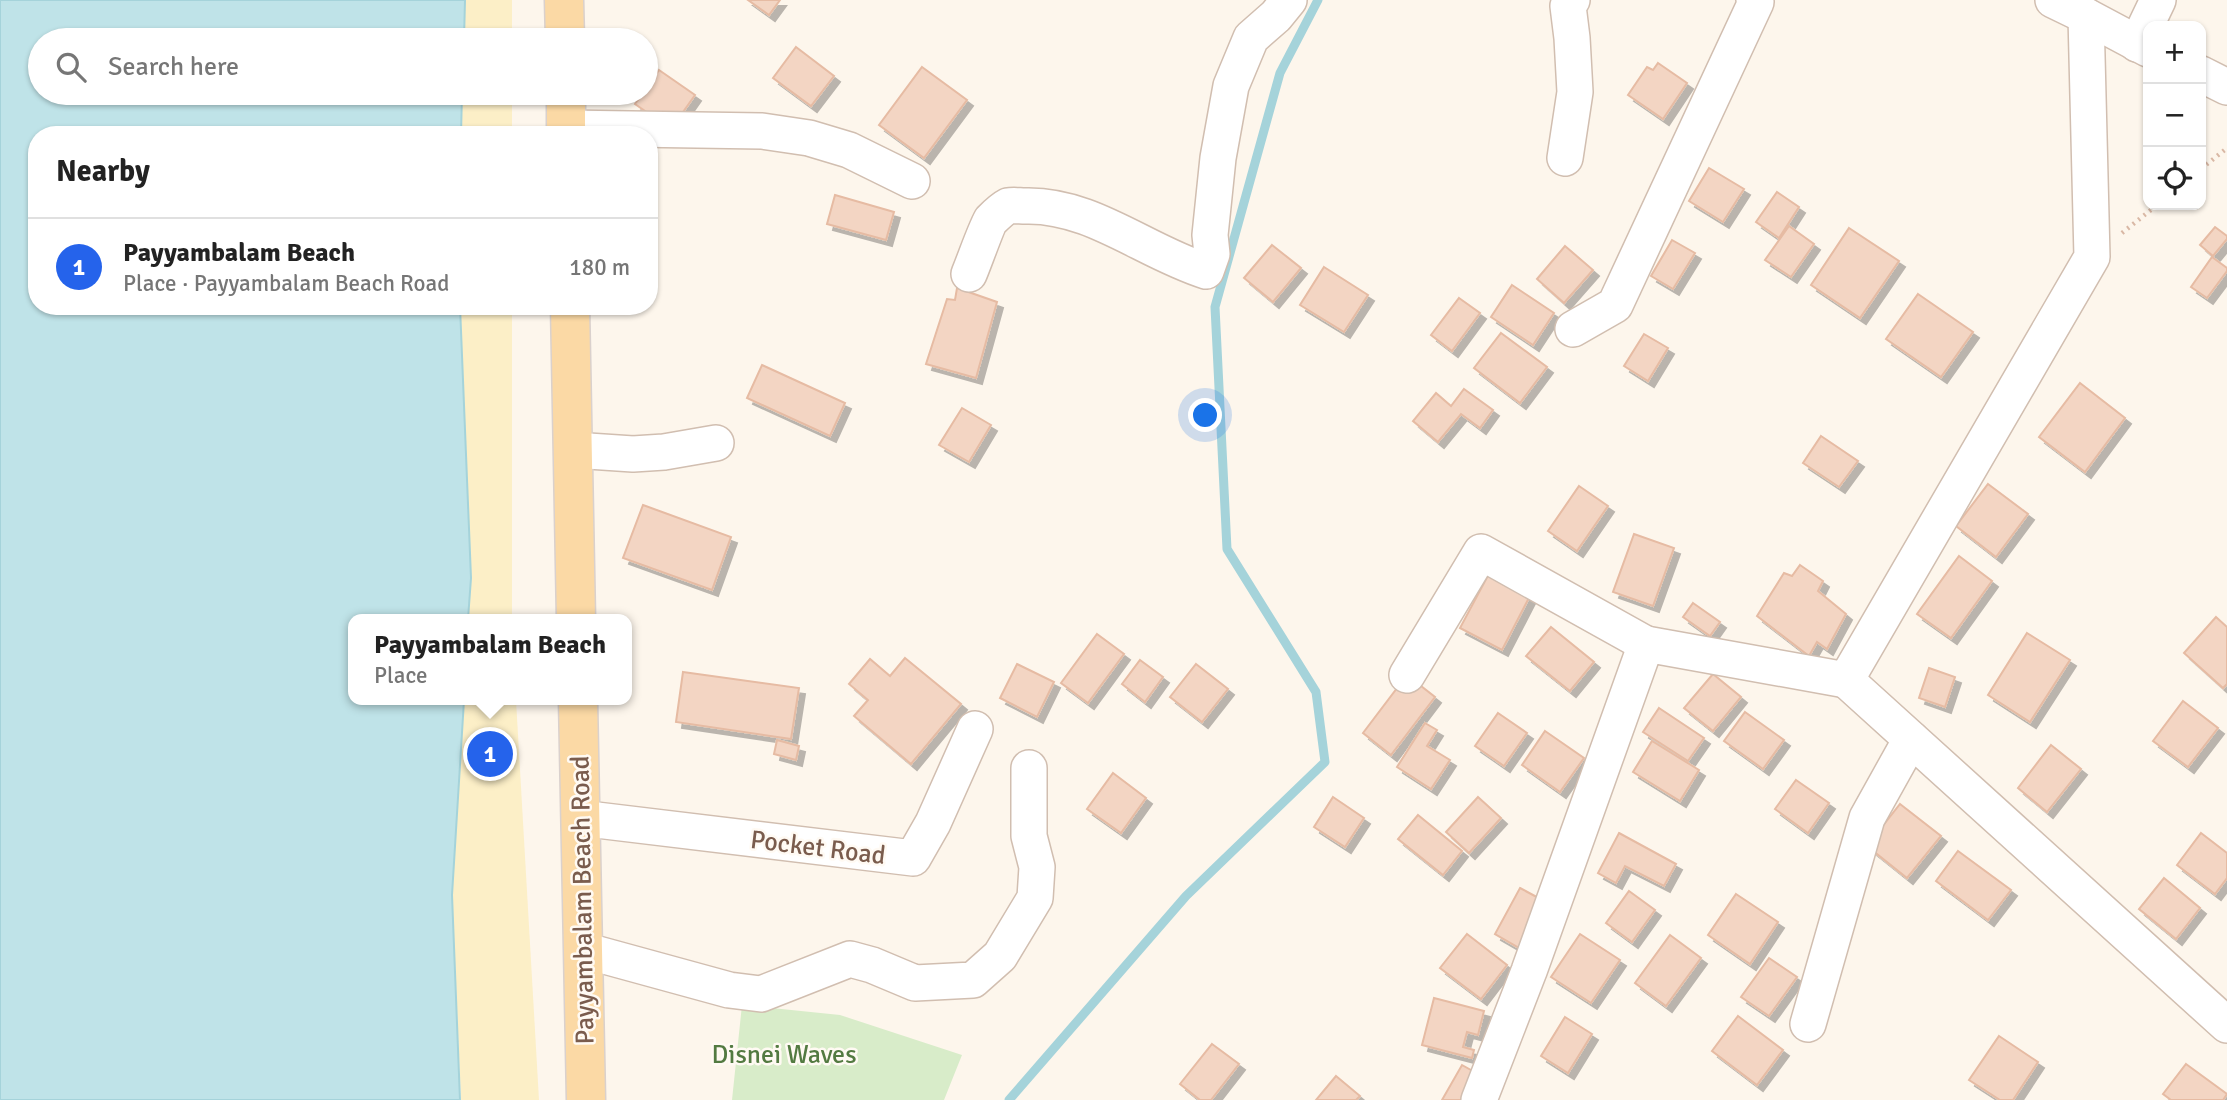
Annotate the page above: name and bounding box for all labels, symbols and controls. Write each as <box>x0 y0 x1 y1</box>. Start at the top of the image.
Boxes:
map controls <box>2143 21 2206 210</box>
button: + <box>2143 21 2206 84</box>
search box <box>28 28 658 105</box>
icon: search <box>52 48 90 86</box>
text: Search here <box>108 51 239 83</box>
button: − <box>2143 84 2206 147</box>
button: locate <box>2143 147 2206 210</box>
text: Nearby <box>56 153 150 190</box>
text: Payyambalam Beach <box>123 237 355 269</box>
text: 1 <box>73 253 85 282</box>
text: 180 m <box>569 253 630 282</box>
text: Place · Payyambalam Beach Road <box>123 269 449 298</box>
your location <box>1188 398 1222 432</box>
popup <box>348 614 632 705</box>
text: Payyambalam Beach <box>374 629 606 661</box>
text: Place <box>374 661 428 690</box>
pin: 1 <box>467 728 513 780</box>
street label: Payyambalam Beach Road <box>564 755 602 1045</box>
street label: Pocket Road <box>749 824 887 872</box>
park label: Disnei Waves <box>711 1039 857 1071</box>

